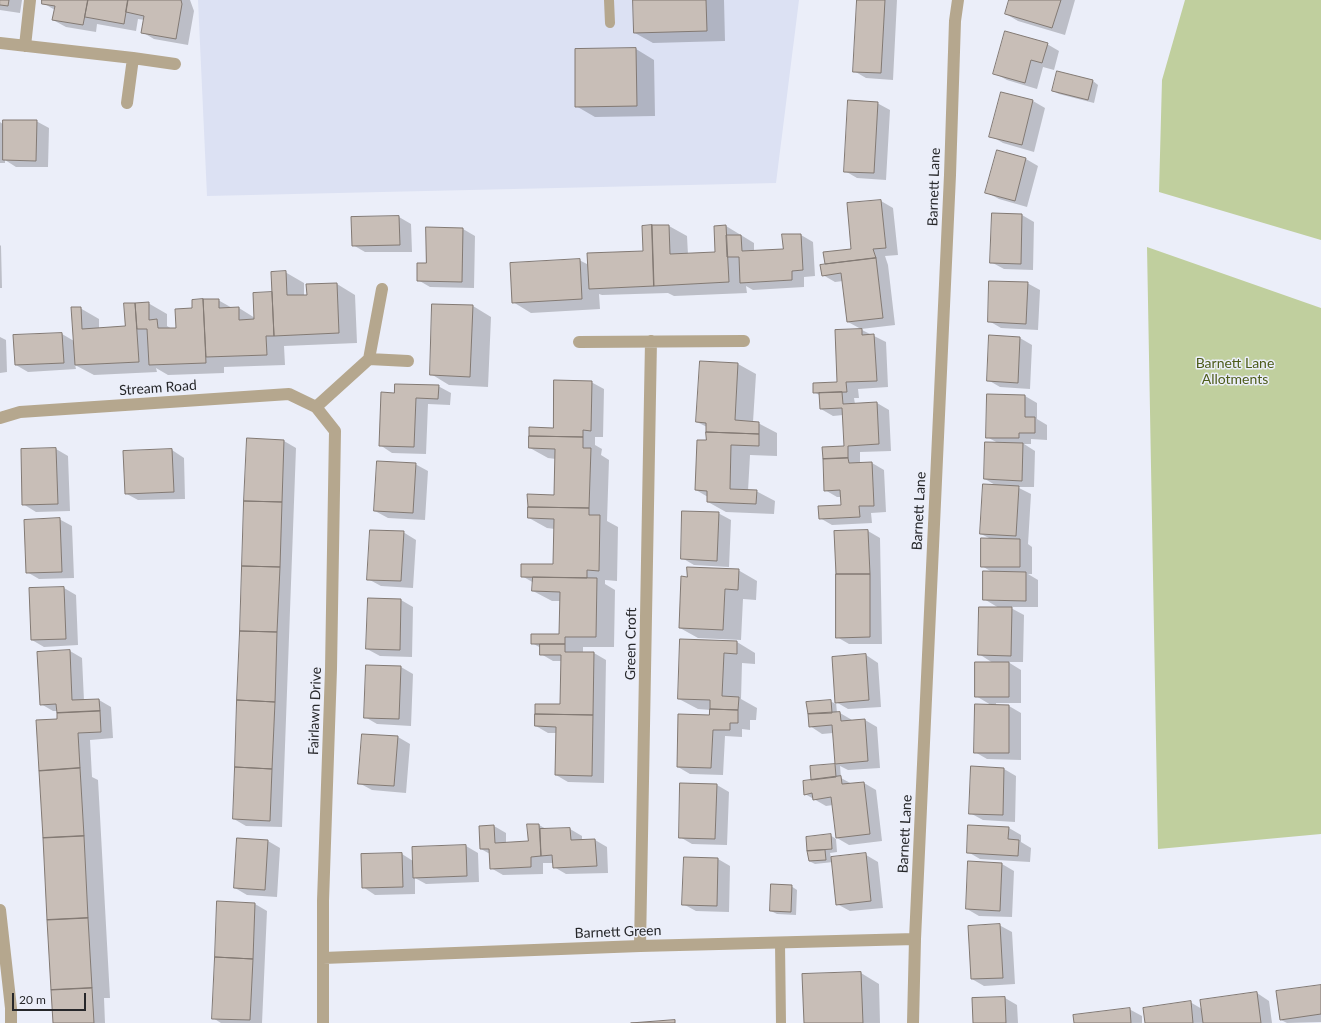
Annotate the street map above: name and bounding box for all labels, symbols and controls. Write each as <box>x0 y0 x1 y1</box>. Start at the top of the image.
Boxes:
street label: Barnett Lane <box>924 147 944 227</box>
park label: Barnett Lane Allotments <box>1196 355 1274 388</box>
street label: Stream Road <box>119 377 197 399</box>
street label: Barnett Lane <box>909 471 929 551</box>
street label: Green Croft <box>622 608 640 680</box>
street label: Fairlawn Drive <box>305 667 325 755</box>
street label: Barnett Lane <box>895 794 915 874</box>
street label: Barnett Green <box>574 922 662 942</box>
scale bar <box>14 985 88 1011</box>
text: 20 m <box>19 992 46 1007</box>

